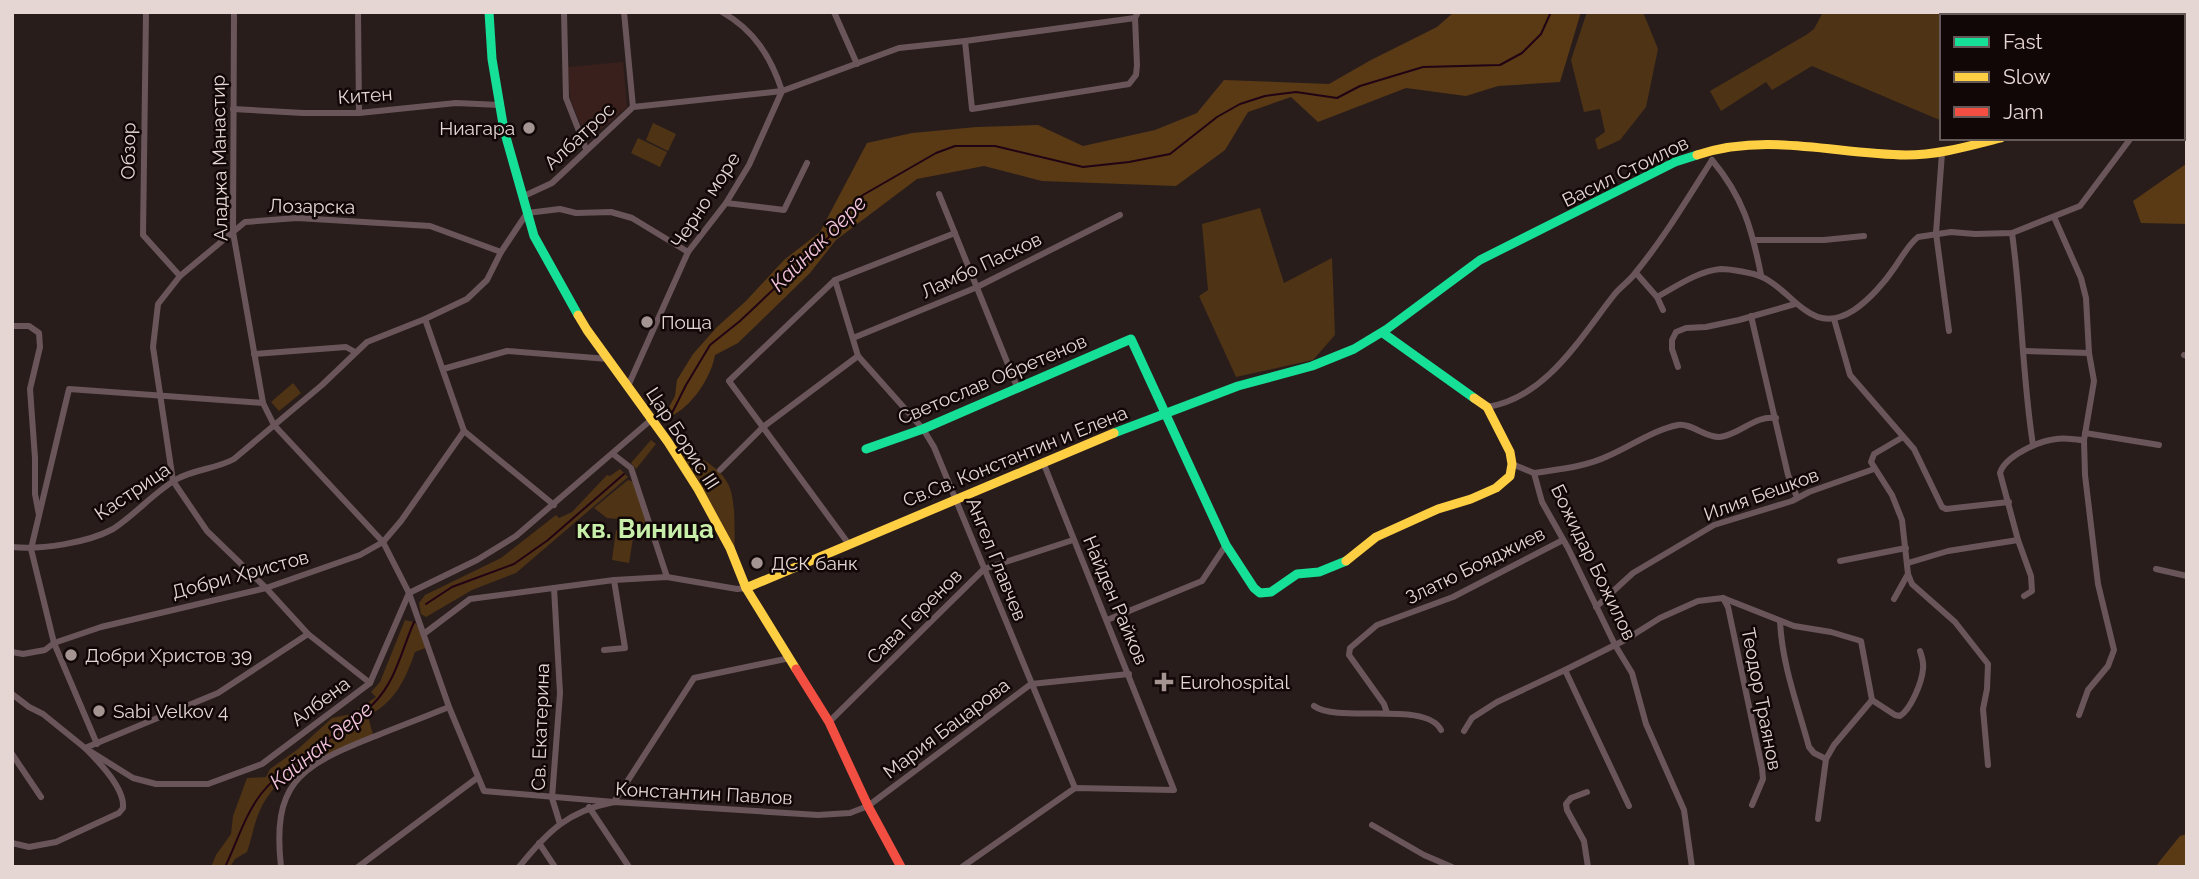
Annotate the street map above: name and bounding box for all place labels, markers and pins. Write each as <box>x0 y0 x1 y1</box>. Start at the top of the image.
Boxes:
place label: Ниагара <box>439 117 515 139</box>
marker: Ниагара <box>521 120 537 136</box>
place label: Поща <box>661 311 712 333</box>
marker: Поща <box>639 314 655 330</box>
place label: ДСК банк <box>771 552 858 574</box>
marker: ДСК банк <box>749 555 765 571</box>
place label: Добри Христов 39 <box>85 644 252 666</box>
marker: Добри Христов 39 <box>63 647 79 663</box>
place label: Eurohospital <box>1180 671 1290 693</box>
marker: Eurohospital <box>1154 672 1174 692</box>
place label: Sabi Velkov 4 <box>113 700 228 722</box>
marker: Sabi Velkov 4 <box>91 703 107 719</box>

